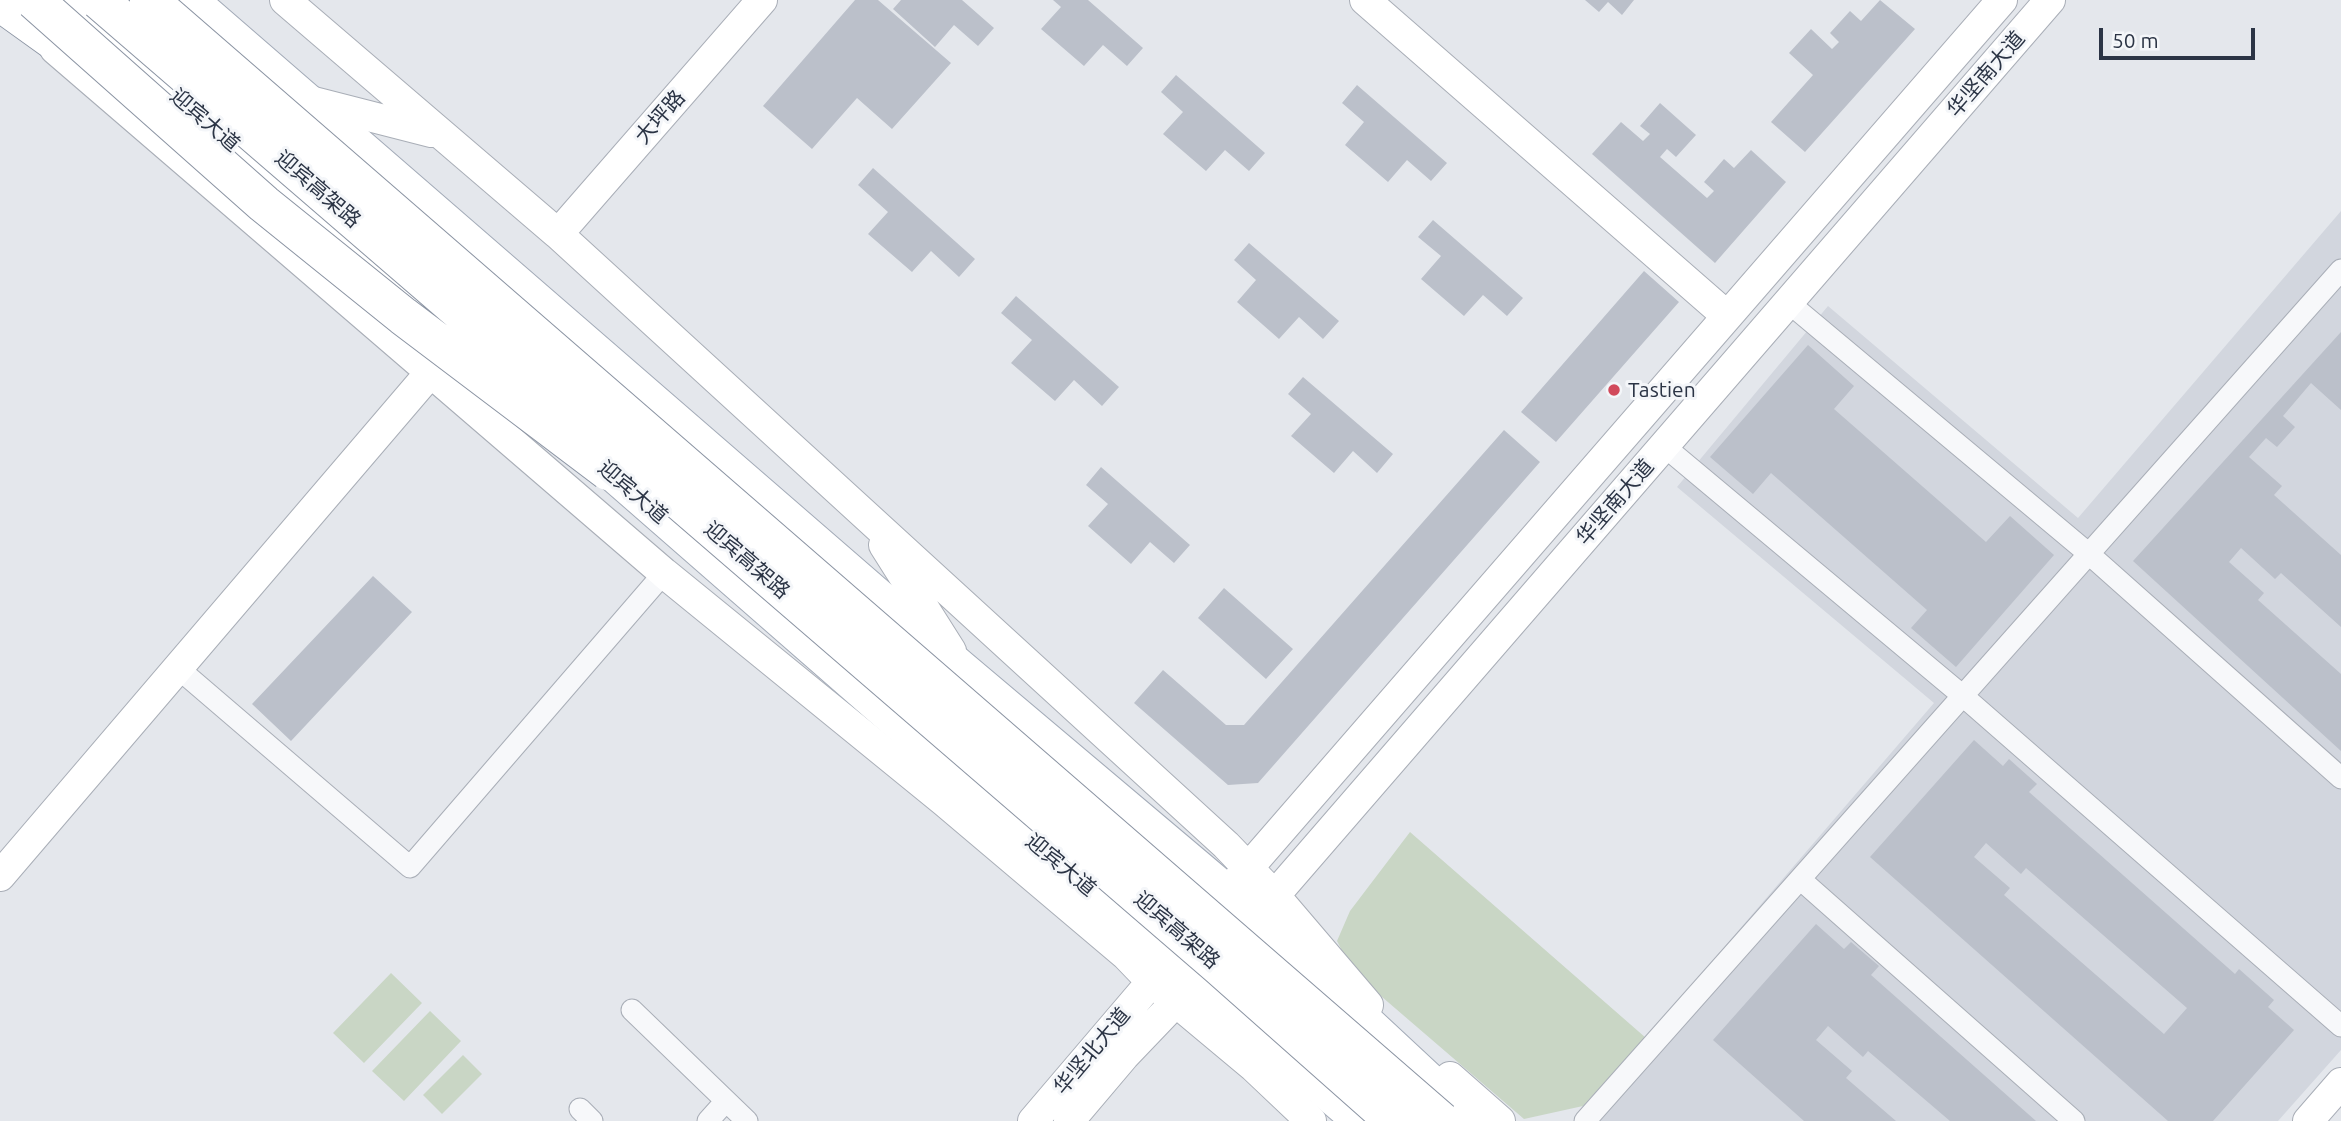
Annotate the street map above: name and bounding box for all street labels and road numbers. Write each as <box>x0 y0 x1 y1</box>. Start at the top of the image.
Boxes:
street label: 华坚南大道 <box>1942 26 2030 122</box>
street label: 迎宾大道 <box>165 83 245 157</box>
street label: 大坪路 <box>630 85 690 149</box>
street label: 迎宾高架路 <box>270 145 366 233</box>
street label: 华坚南大道 <box>1571 454 1659 550</box>
street label: 迎宾大道 <box>593 455 673 529</box>
street label: 迎宾高架路 <box>699 516 795 604</box>
street label: 迎宾大道 <box>1021 828 1101 902</box>
street label: 迎宾高架路 <box>1129 886 1225 974</box>
street label: 华坚北大道 <box>1049 1003 1135 1099</box>

